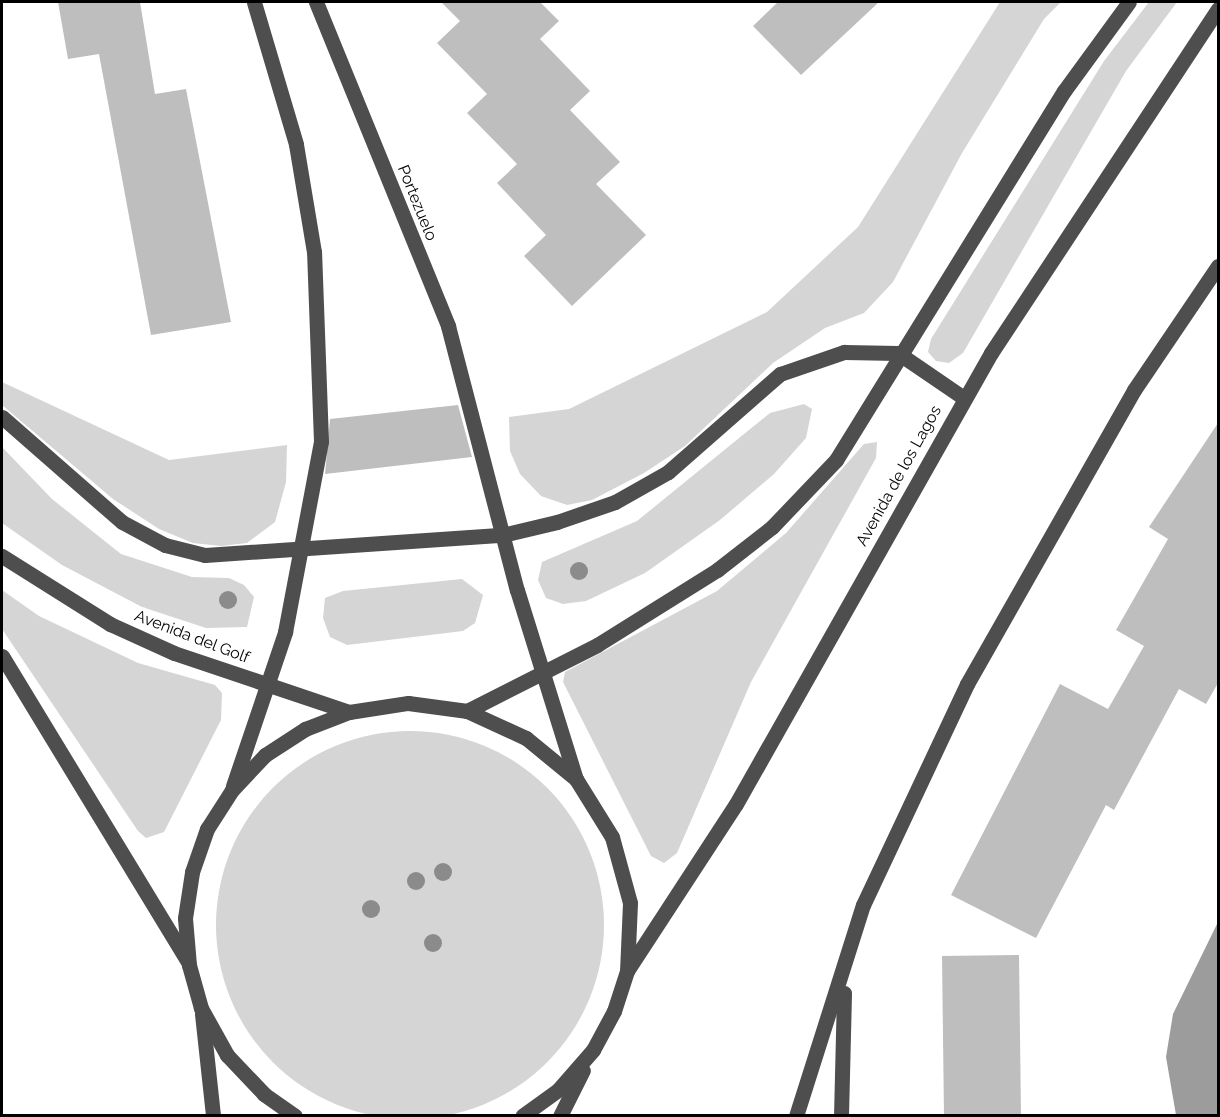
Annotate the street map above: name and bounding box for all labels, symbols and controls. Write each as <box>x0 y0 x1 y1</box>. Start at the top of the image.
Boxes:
street label: Portezuelo <box>393 162 441 244</box>
street label: Avenida de los Lagos <box>852 402 946 550</box>
street label: Avenida del Golf <box>132 606 252 668</box>

